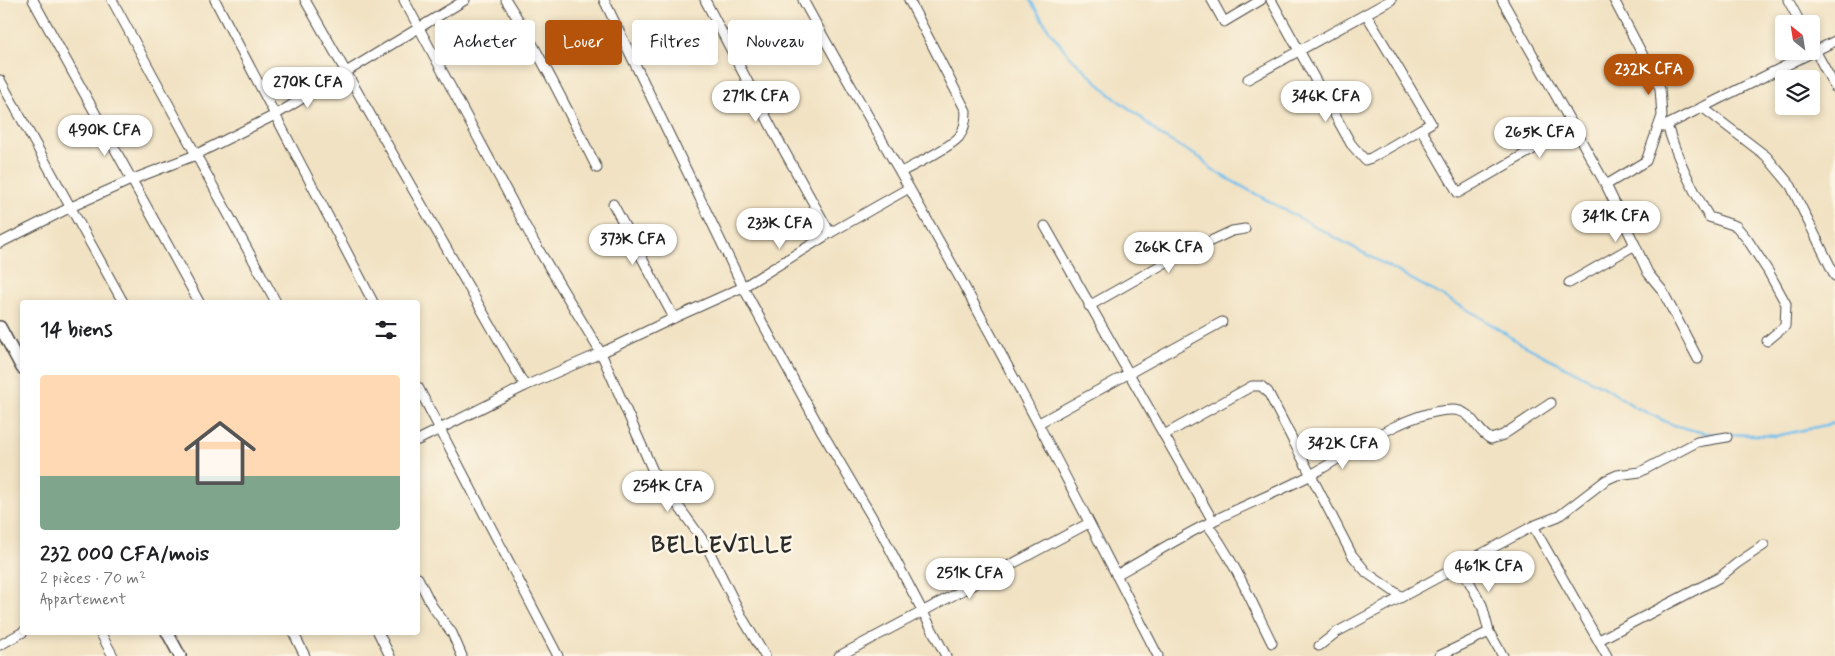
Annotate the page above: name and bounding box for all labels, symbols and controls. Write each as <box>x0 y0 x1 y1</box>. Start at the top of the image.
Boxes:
north arrow <box>1775 15 1820 60</box>
map controls <box>1775 15 1820 115</box>
chip: Acheter <box>435 20 535 65</box>
chip: Louer <box>545 20 622 65</box>
chip: Filtres <box>632 20 718 65</box>
chip: Nouveau <box>728 20 822 65</box>
pin: 232K CFA <box>1597 54 1701 96</box>
text: 232K CFA <box>1615 59 1683 80</box>
pin: 270K CFA <box>256 66 360 109</box>
button: layers <box>1775 70 1820 115</box>
text: 270K CFA <box>273 72 343 93</box>
pin: 271K CFA <box>704 80 808 123</box>
pin: 346K CFA <box>1274 80 1378 123</box>
text: 271K CFA <box>723 86 789 107</box>
text: 346K CFA <box>1292 86 1360 107</box>
pin: 490K CFA <box>53 114 157 157</box>
pin: 265K CFA <box>1488 116 1592 159</box>
text: 490K CFA <box>69 120 141 141</box>
text: 265K CFA <box>1505 122 1575 143</box>
pin: 341K CFA <box>1564 200 1668 243</box>
text: 341K CFA <box>1582 206 1650 227</box>
pin: 233K CFA <box>728 208 832 250</box>
text: 233K CFA <box>747 213 813 234</box>
pin: 373K CFA <box>581 224 685 266</box>
text: 373K CFA <box>600 229 666 250</box>
pin: 266K CFA <box>1117 232 1221 274</box>
text: 266K CFA <box>1135 237 1203 258</box>
text: 14 biens <box>40 316 112 344</box>
icon: filters <box>372 316 400 344</box>
icon: home <box>175 408 265 498</box>
pin: 342K CFA <box>1291 428 1395 470</box>
text: 342K CFA <box>1308 433 1378 454</box>
pin: 254K CFA <box>616 470 720 513</box>
text: 254K CFA <box>633 476 703 497</box>
district label: BELLEVILLE <box>651 532 793 560</box>
text: 232 000 CFA/mois <box>40 540 209 568</box>
pin: 461K CFA <box>1437 550 1541 593</box>
text: 461K CFA <box>1455 556 1523 577</box>
pin: 251K CFA <box>918 558 1022 600</box>
text: 251K CFA <box>937 563 1003 584</box>
text: 2 pièces · 70 m² <box>40 568 146 589</box>
text: Appartement <box>40 589 126 610</box>

